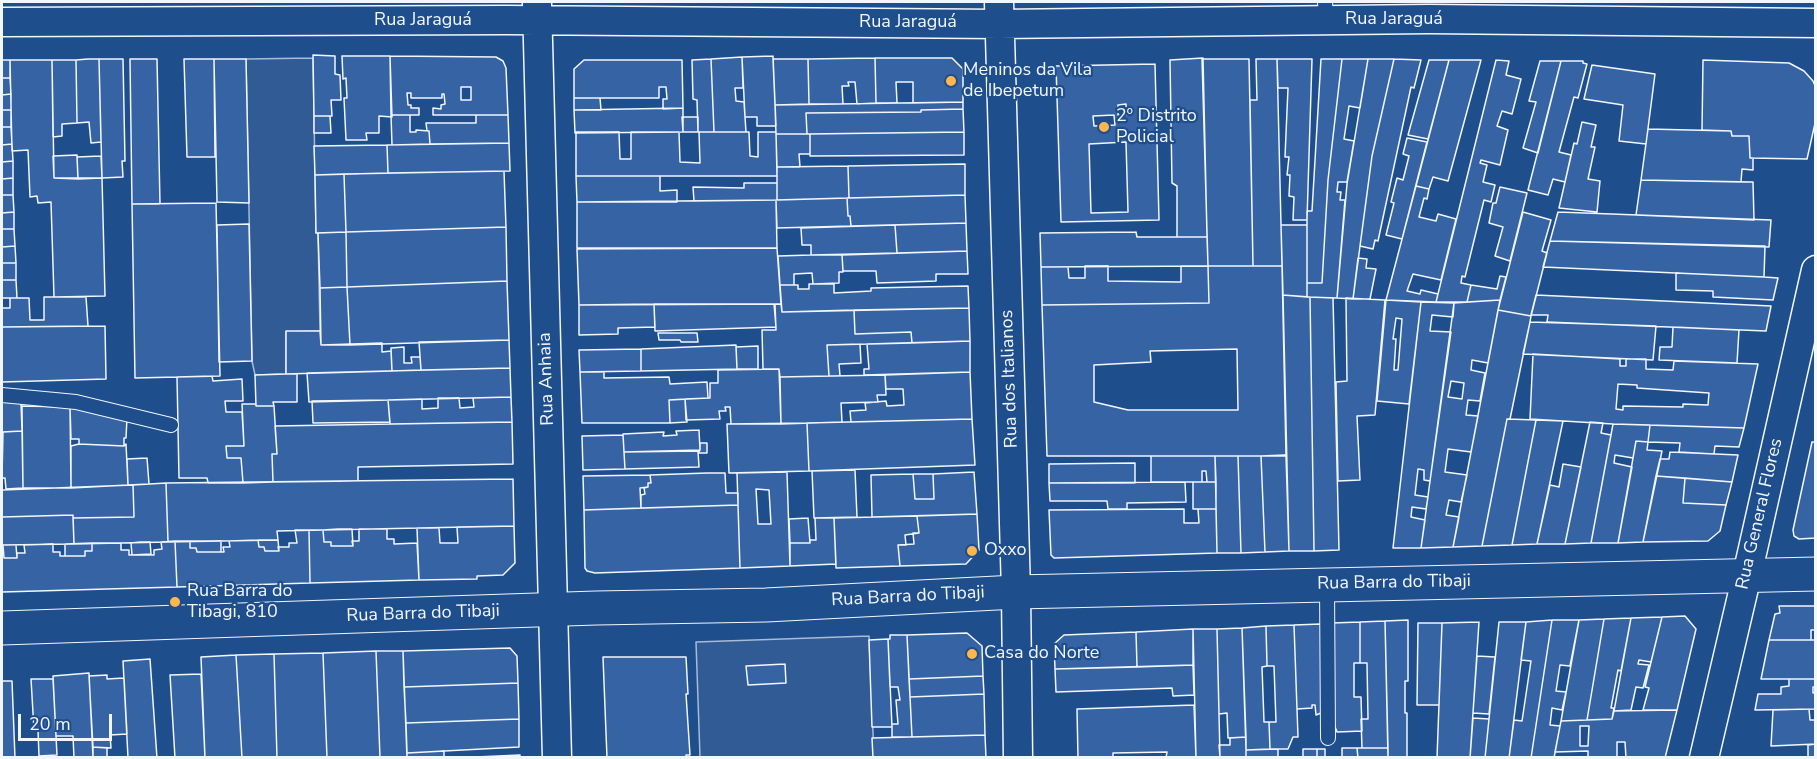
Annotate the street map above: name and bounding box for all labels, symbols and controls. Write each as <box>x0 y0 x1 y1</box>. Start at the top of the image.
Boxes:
street label: Rua Jaraguá <box>1345 9 1443 31</box>
street label: Rua Jaraguá <box>374 10 472 32</box>
street label: Rua Jaraguá <box>859 12 957 34</box>
place label: Meninos da Vila de Ibepetum <box>963 60 1092 103</box>
marker: Meninos da Vila de Ibepetum <box>944 74 958 88</box>
place label: 2º Distrito Policial <box>1116 106 1197 148</box>
marker: 2º Distrito Policial <box>1097 120 1111 134</box>
street label: Rua dos Italianos <box>997 309 1023 449</box>
street label: Rua Anhaia <box>535 332 559 426</box>
street label: Rua General Flores <box>1732 436 1788 592</box>
place label: Oxxo <box>984 540 1027 562</box>
marker: Oxxo <box>965 544 979 558</box>
street label: Rua Barra do Tibaji <box>1317 571 1471 595</box>
place label: Rua Barra do Tibagi, 810 <box>187 581 292 624</box>
street label: Rua Barra do Tibaji <box>831 582 985 612</box>
marker: Rua Barra do Tibagi, 810 <box>168 595 182 609</box>
street label: Rua Barra do Tibaji <box>346 601 500 627</box>
place label: Casa do Norte <box>984 643 1099 665</box>
marker: Casa do Norte <box>965 647 979 661</box>
scale bar <box>21 702 116 740</box>
text: 20 m <box>29 712 71 736</box>

